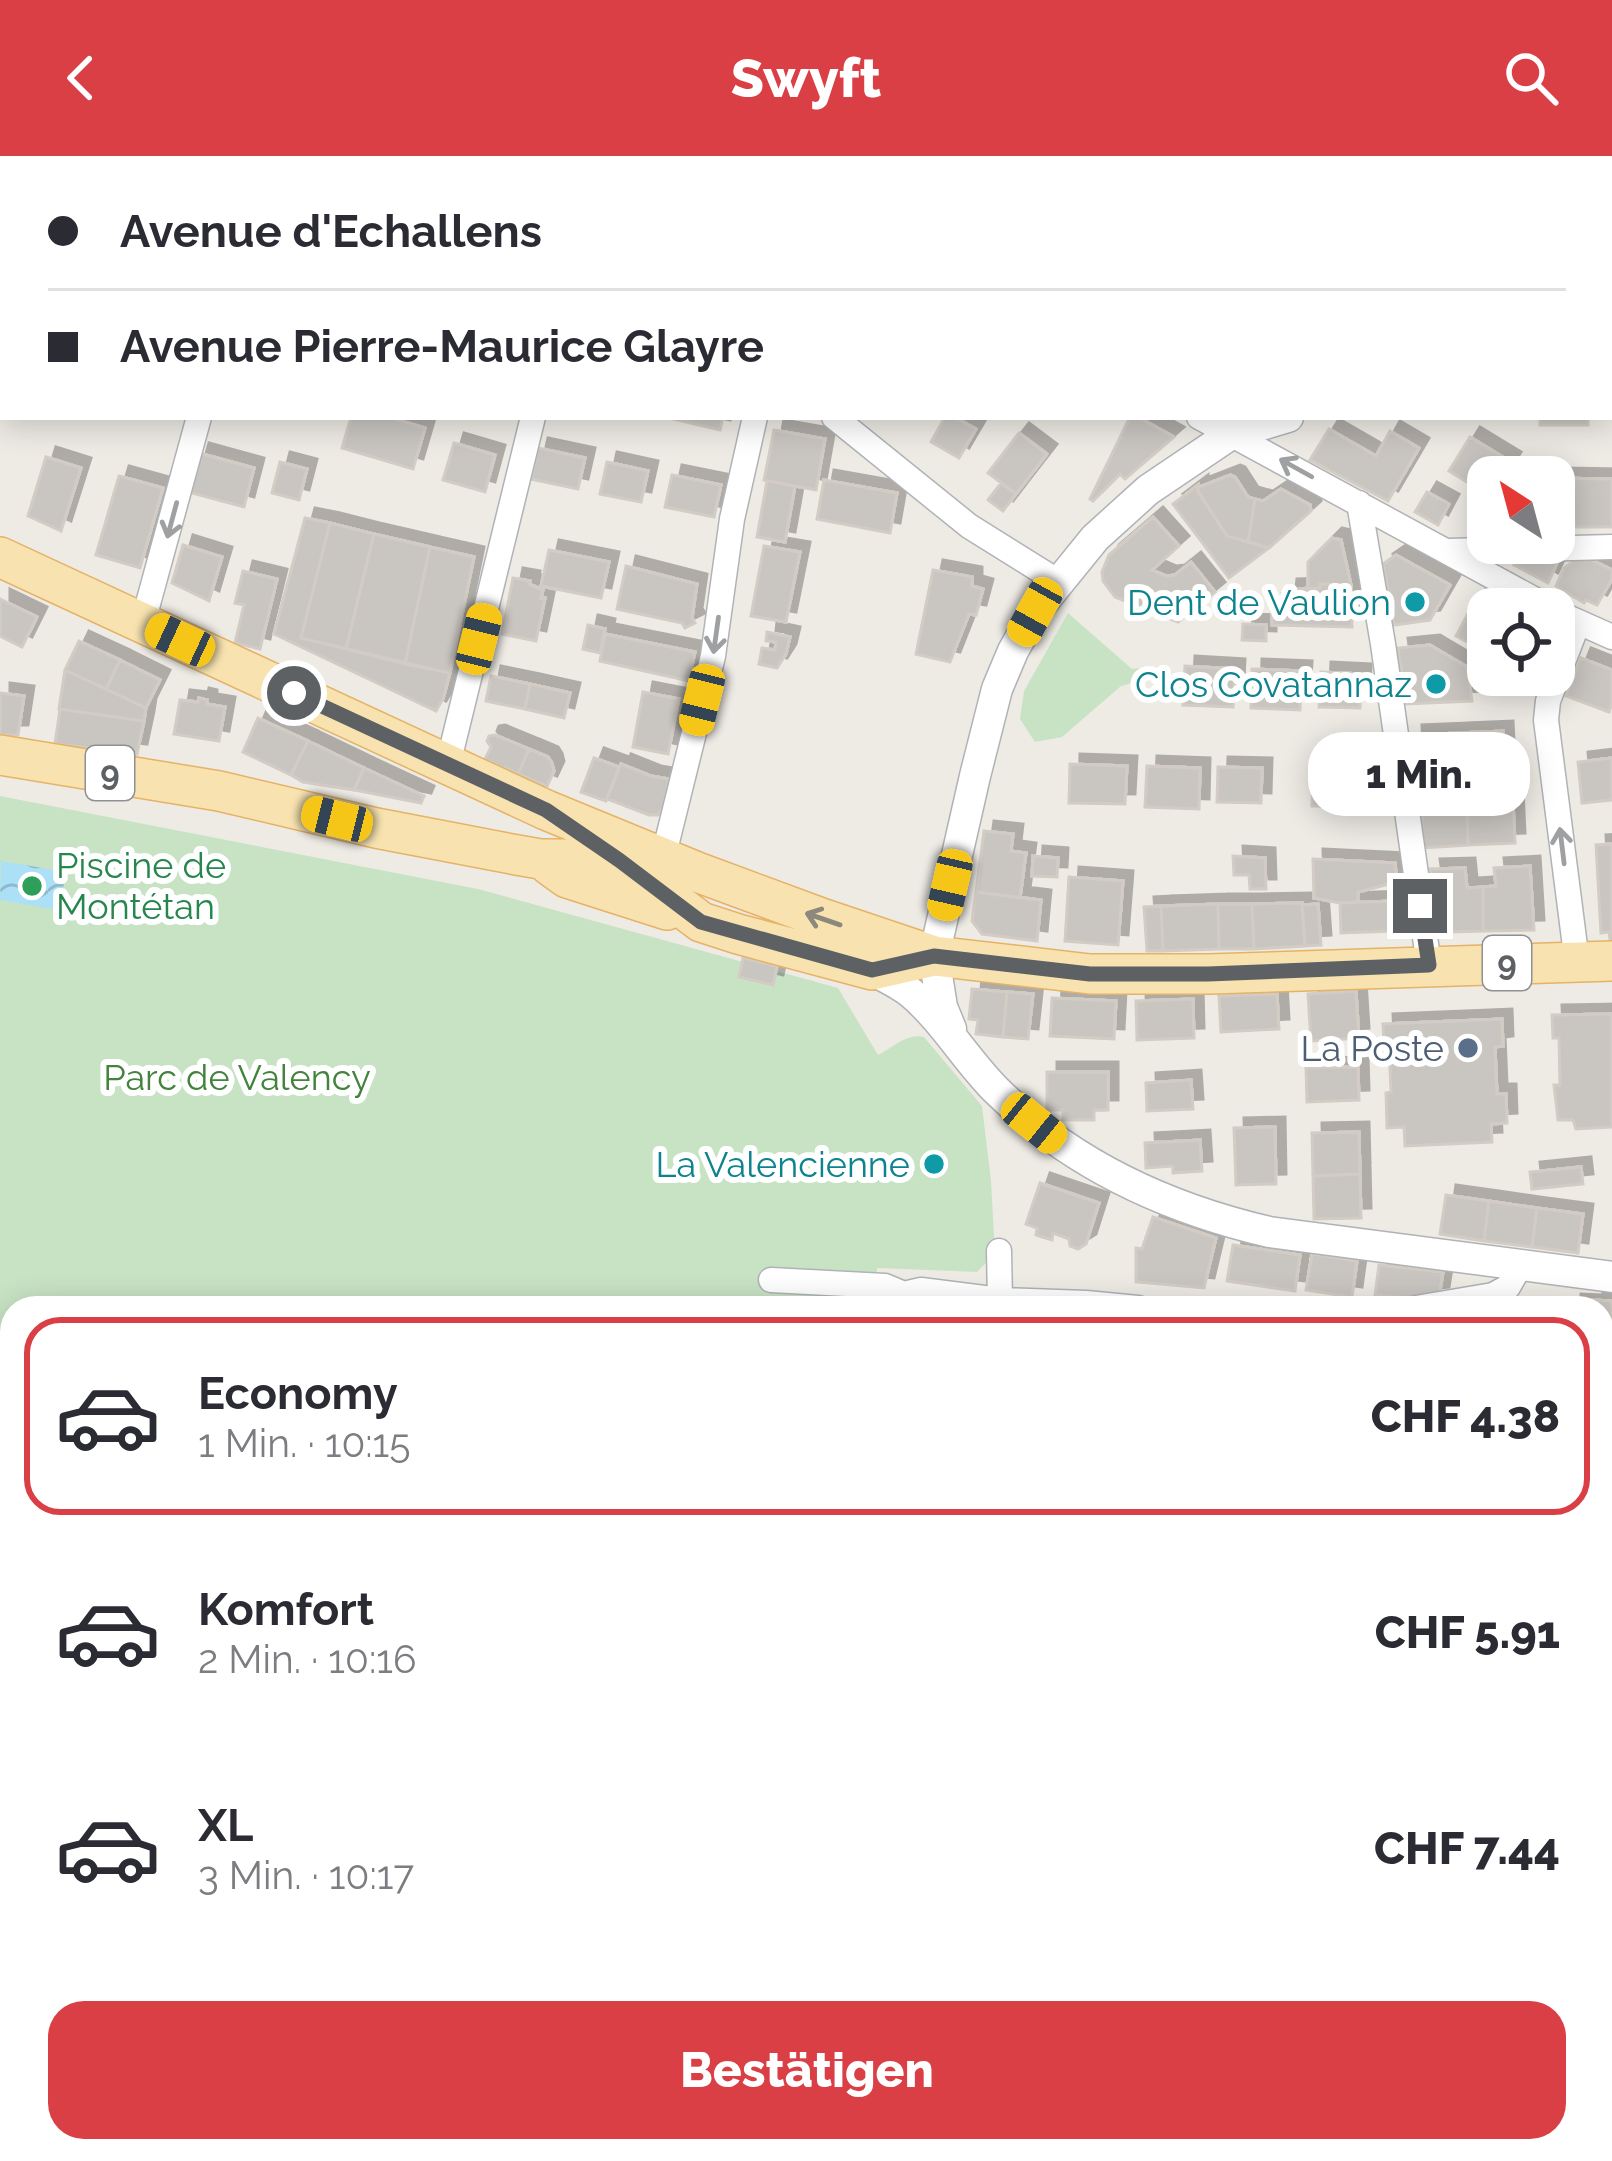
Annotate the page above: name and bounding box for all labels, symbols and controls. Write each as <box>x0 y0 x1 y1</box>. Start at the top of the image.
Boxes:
icon: back <box>48 45 114 111</box>
icon: search <box>1498 45 1564 111</box>
text: Swyft <box>731 46 881 110</box>
text: Avenue d'Echallens <box>120 205 542 258</box>
text: Avenue Pierre-Maurice Glayre <box>120 320 764 373</box>
one-way arrow <box>1279 456 1314 479</box>
north arrow <box>1467 456 1575 564</box>
map controls <box>1467 456 1575 696</box>
one-way arrow <box>160 500 182 538</box>
car <box>1002 572 1068 652</box>
place label: Dent de Vaulion <box>1127 581 1391 623</box>
button: locate <box>1467 588 1575 696</box>
marker: Dent de Vaulion <box>1402 589 1428 615</box>
car <box>453 600 505 678</box>
car <box>140 608 220 672</box>
one-way arrow <box>704 615 727 654</box>
car <box>676 661 728 739</box>
place label: Clos Covatannaz <box>1135 663 1412 705</box>
route start <box>267 666 321 720</box>
marker: Clos Covatannaz <box>1423 671 1449 697</box>
callout: 1 Min. <box>1309 732 1531 816</box>
road number: 9 <box>86 746 134 800</box>
text: 1 Min. <box>1366 751 1472 797</box>
car <box>298 793 376 845</box>
one-way arrow <box>1551 827 1573 866</box>
place label: Piscine de Montétan <box>56 844 226 927</box>
car <box>924 846 976 924</box>
marker: Piscine de Montétan <box>19 873 45 899</box>
route end <box>1393 879 1447 933</box>
one-way arrow <box>805 907 842 928</box>
road number: 9 <box>1483 936 1531 990</box>
place label: La Poste <box>1300 1027 1444 1069</box>
marker: La Poste <box>1455 1035 1481 1061</box>
park label: Parc de Valency <box>103 1056 371 1098</box>
car <box>995 1086 1073 1160</box>
place label: La Valencienne <box>655 1143 910 1185</box>
marker: La Valencienne <box>921 1151 947 1177</box>
icon: car <box>54 1362 162 1470</box>
text: Economy <box>198 1367 398 1420</box>
text: CHF 4.38 <box>1371 1390 1560 1443</box>
text: 1 Min. · 10:15 <box>198 1420 411 1466</box>
icon: car <box>54 1578 162 1686</box>
text: Komfort <box>198 1583 374 1636</box>
text: CHF 5.91 <box>1375 1606 1560 1659</box>
text: 2 Min. · 10:16 <box>198 1636 416 1682</box>
icon: car <box>54 1794 162 1902</box>
text: XL <box>198 1799 253 1852</box>
text: CHF 7.44 <box>1374 1822 1560 1875</box>
text: 3 Min. · 10:17 <box>198 1852 414 1898</box>
button: Bestätigen <box>48 2001 1566 2139</box>

